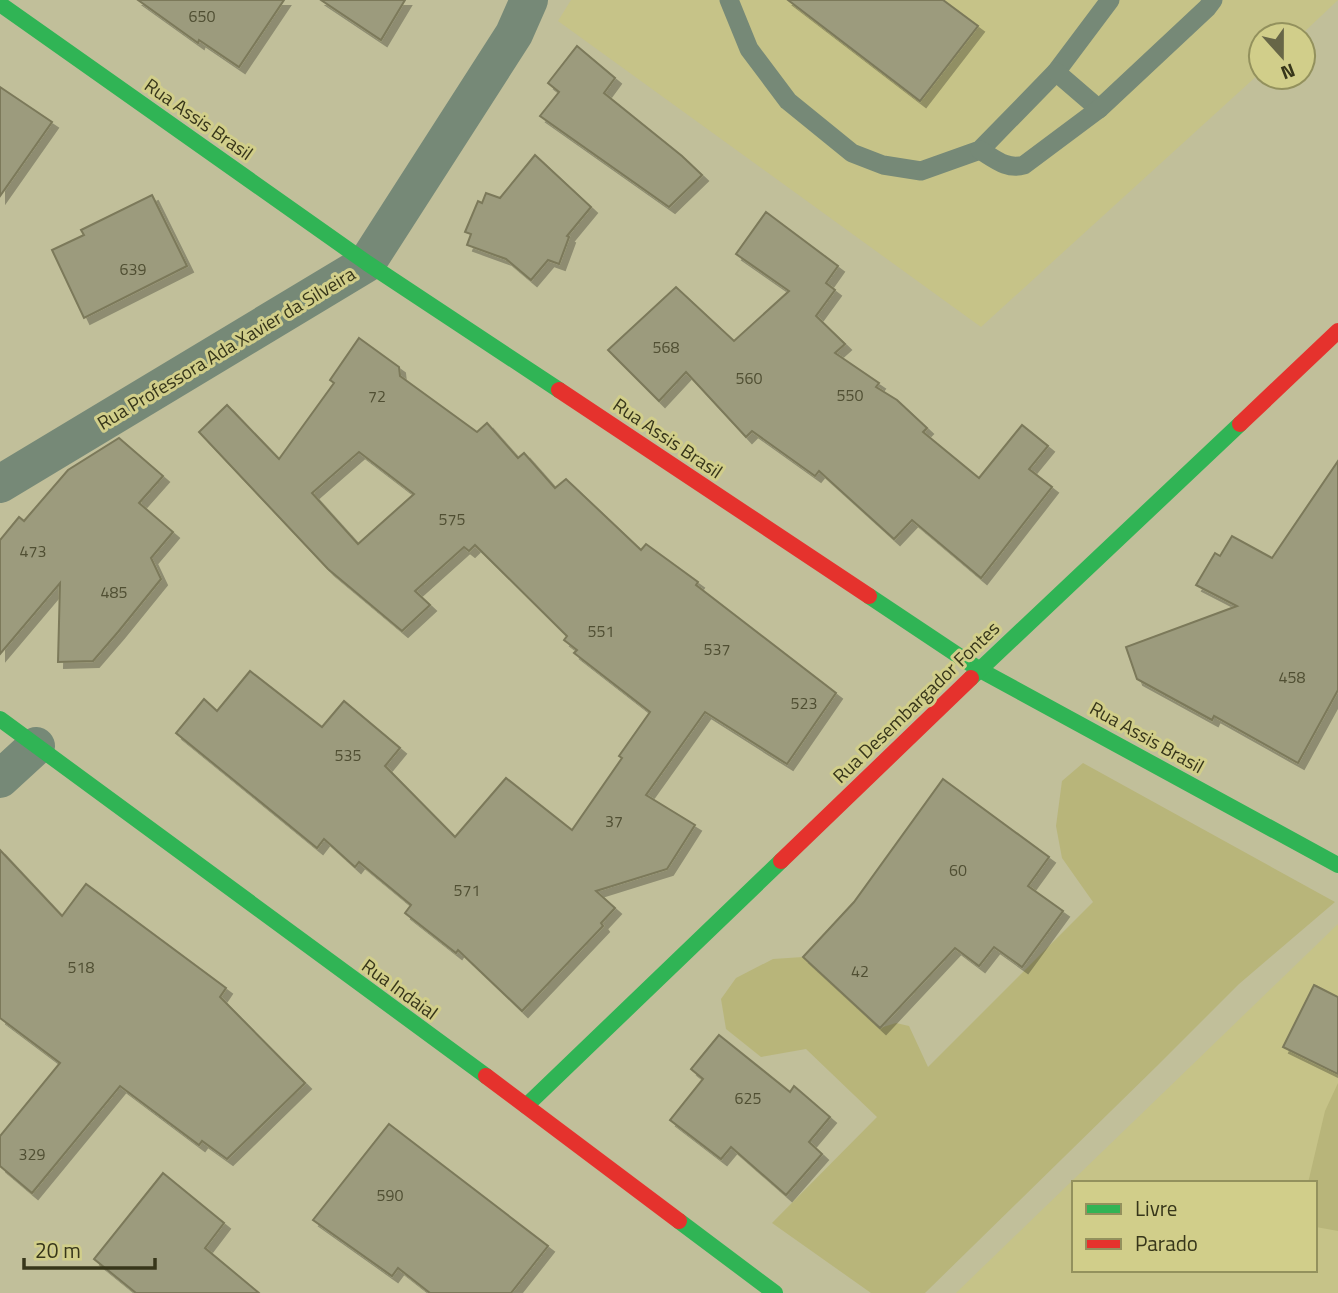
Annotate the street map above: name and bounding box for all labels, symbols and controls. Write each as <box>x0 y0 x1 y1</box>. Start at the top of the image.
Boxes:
house number: 650 <box>189 4 215 28</box>
north arrow <box>1247 21 1317 91</box>
text: N <box>1277 56 1300 88</box>
street label: Rua Assis Brasil <box>139 70 260 167</box>
house number: 639 <box>120 257 146 281</box>
street label: Rua Professora Ada Xavier da Silveira <box>91 258 361 436</box>
house number: 568 <box>653 335 679 359</box>
house number: 560 <box>736 366 762 390</box>
house number: 550 <box>837 383 863 407</box>
house number: 72 <box>368 384 386 408</box>
street label: Rua Assis Brasil <box>608 390 729 485</box>
house number: 575 <box>439 507 465 531</box>
house number: 473 <box>20 539 46 563</box>
house number: 485 <box>101 580 127 604</box>
street label: Rua Desembargador Fontes <box>826 614 1006 789</box>
house number: 551 <box>588 619 614 643</box>
house number: 537 <box>704 637 730 661</box>
house number: 458 <box>1279 665 1305 689</box>
house number: 523 <box>791 691 817 715</box>
street label: Rua Assis Brasil <box>1085 693 1210 780</box>
house number: 535 <box>335 743 361 767</box>
house number: 37 <box>605 809 623 833</box>
house number: 60 <box>949 858 967 882</box>
house number: 571 <box>454 878 480 902</box>
street label: Rua Indaial <box>356 951 444 1026</box>
house number: 518 <box>68 955 94 979</box>
house number: 42 <box>851 959 869 983</box>
house number: 625 <box>735 1086 761 1110</box>
house number: 329 <box>19 1142 45 1166</box>
legend <box>1072 1181 1317 1272</box>
house number: 590 <box>377 1183 403 1207</box>
text: Livre <box>1135 1192 1177 1224</box>
scale bar <box>24 1226 156 1270</box>
text: Parado <box>1135 1227 1198 1259</box>
text: 20 m <box>35 1234 81 1266</box>

